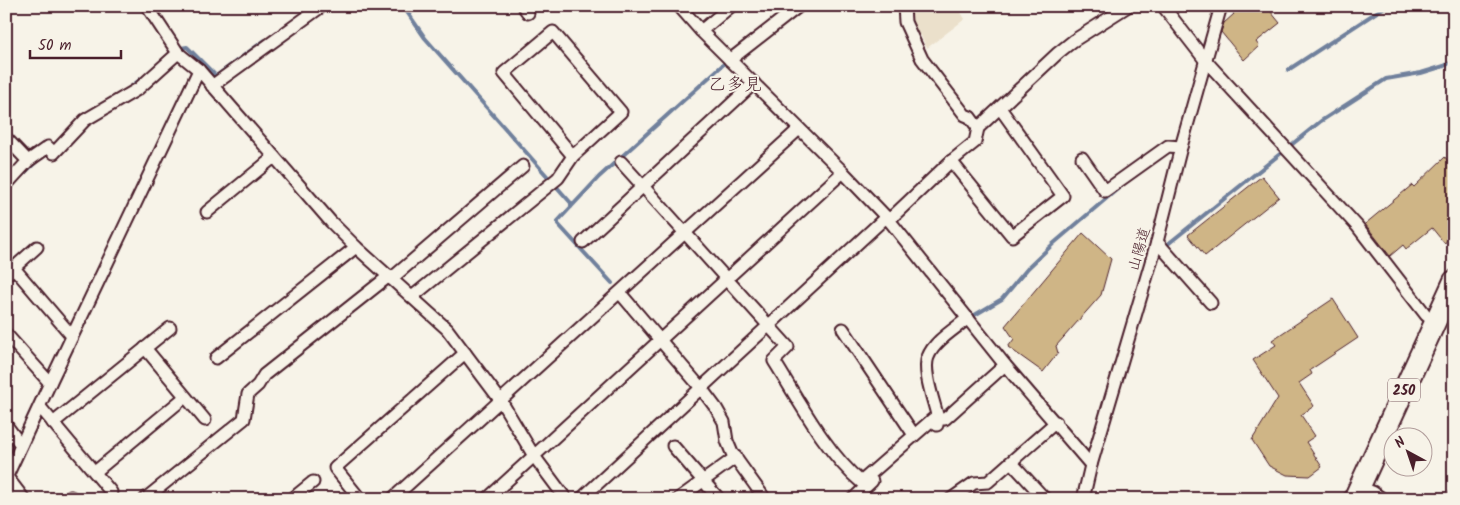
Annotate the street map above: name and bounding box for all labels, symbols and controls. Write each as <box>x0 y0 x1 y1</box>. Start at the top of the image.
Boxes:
scale bar <box>30 28 121 60</box>
text: 50 m <box>38 34 72 58</box>
district label: 乙多見 <box>708 71 762 100</box>
street label: 山陽道 <box>1122 224 1158 274</box>
road number: 250 <box>1388 378 1420 402</box>
north arrow <box>1382 428 1432 478</box>
text: N <box>1390 431 1411 454</box>

